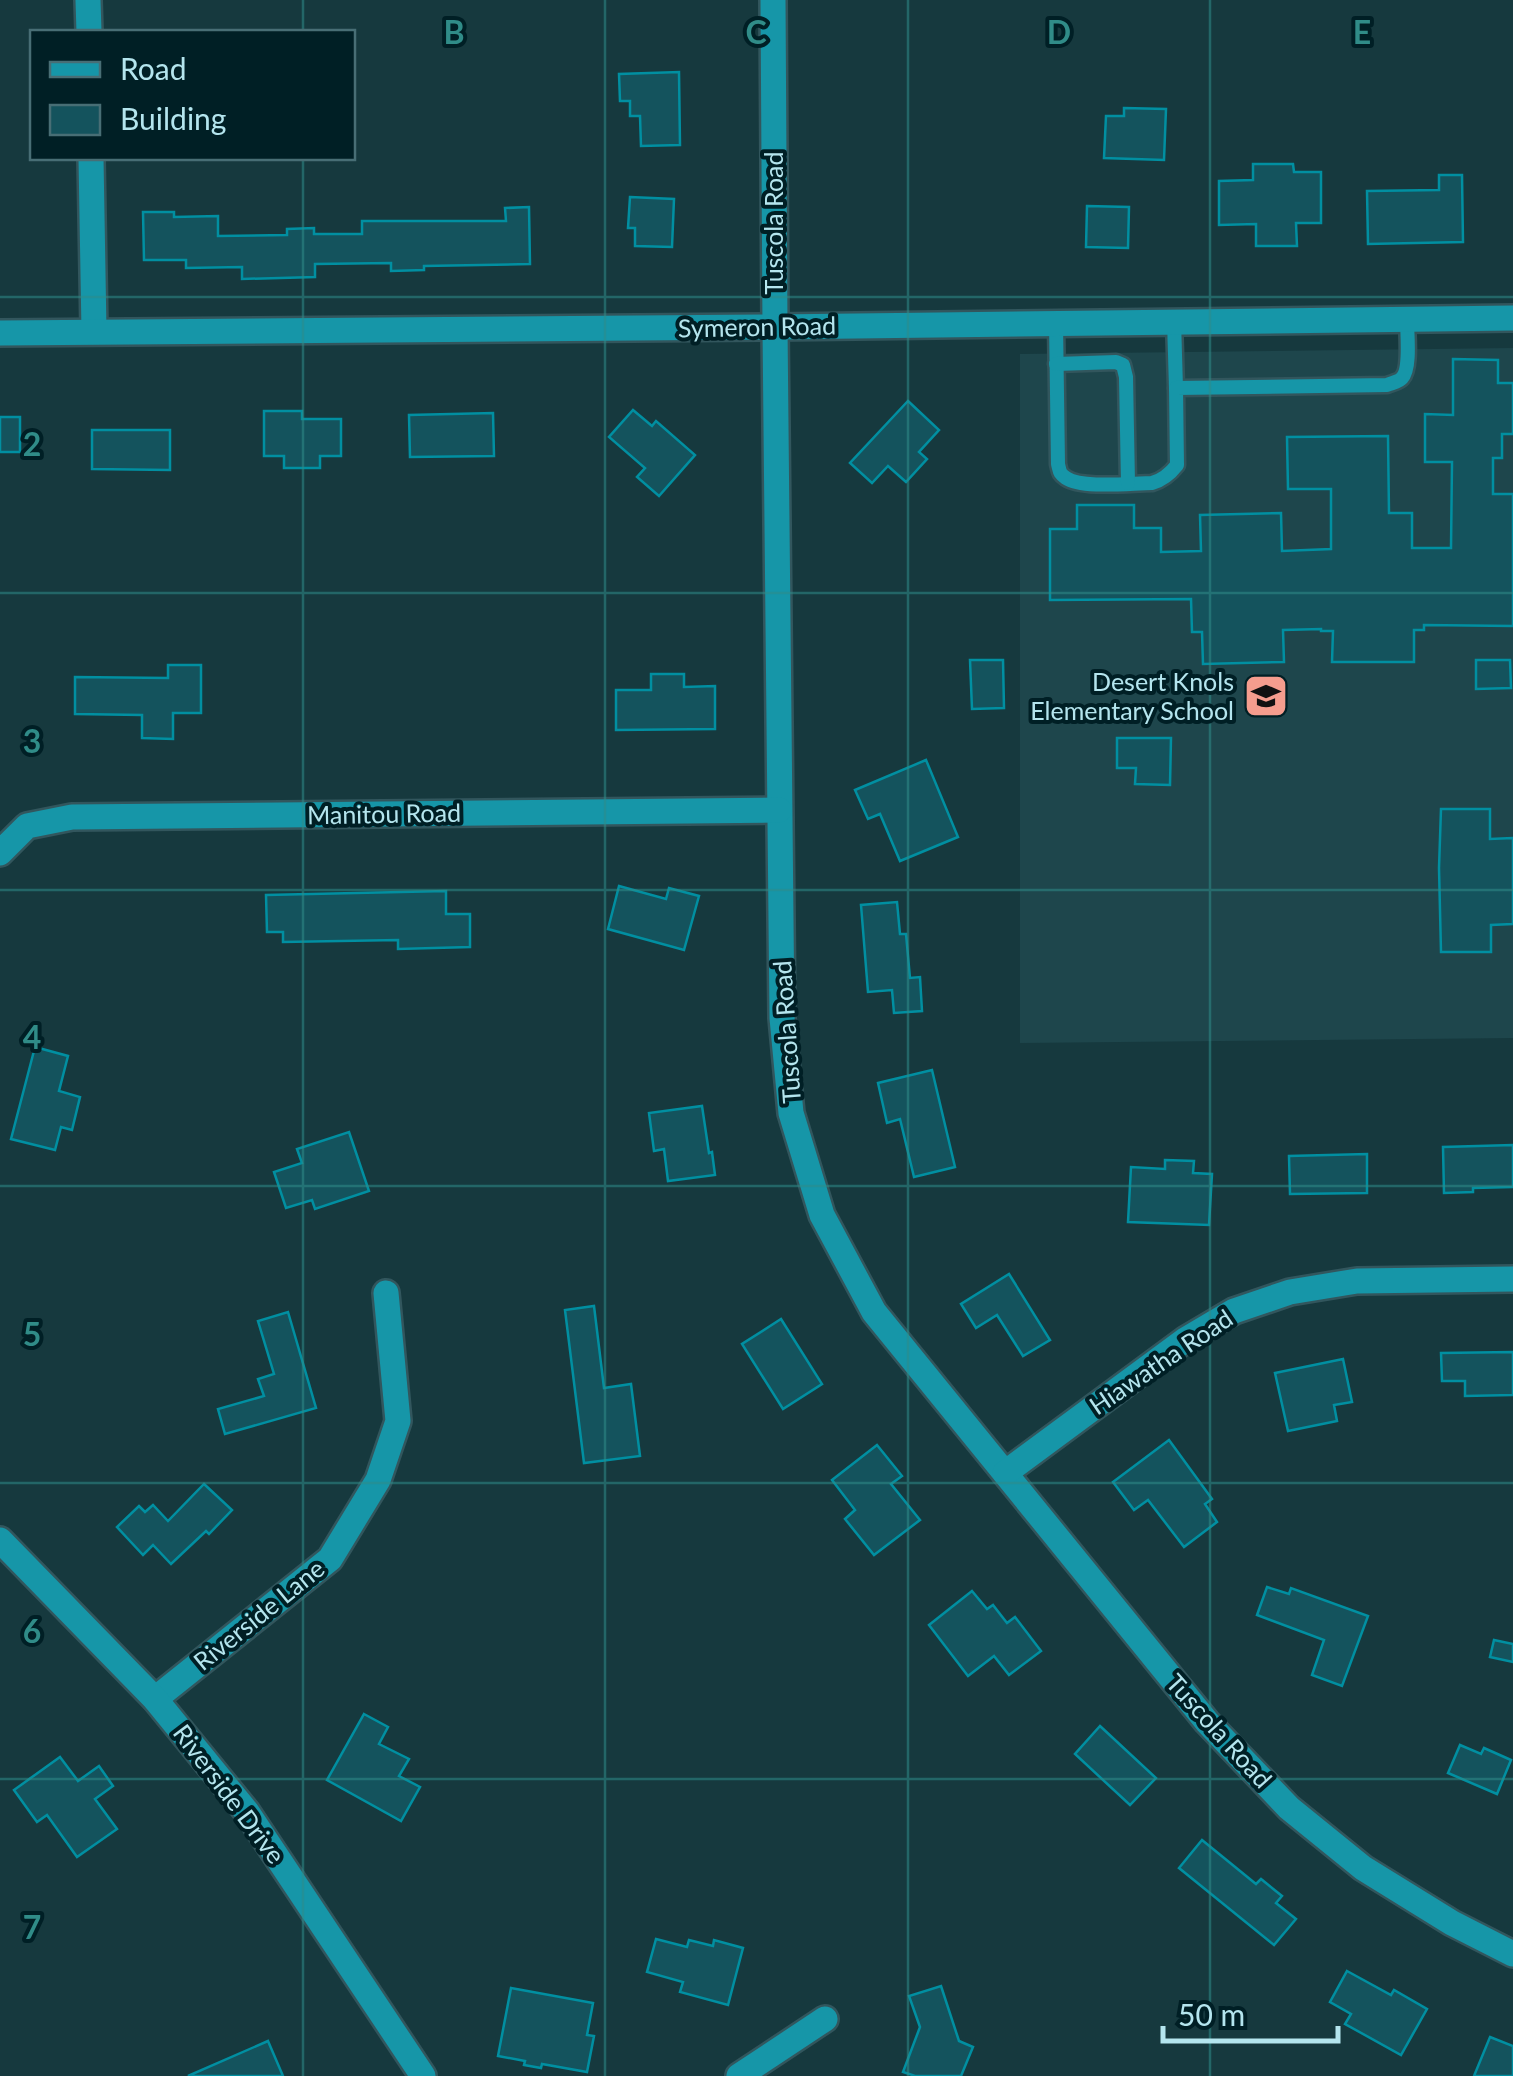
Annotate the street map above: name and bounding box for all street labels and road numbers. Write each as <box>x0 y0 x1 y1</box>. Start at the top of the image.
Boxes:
street label: Tuscola Road <box>758 152 788 294</box>
street label: Symeron Road <box>678 310 836 342</box>
street label: Manitou Road <box>307 797 461 829</box>
street label: Tuscola Road <box>766 960 806 1104</box>
street label: Hiawatha Road <box>1083 1302 1238 1420</box>
street label: Riverside Lane <box>187 1553 330 1676</box>
street label: Tuscola Road <box>1161 1667 1279 1793</box>
street label: Riverside Drive <box>168 1718 292 1869</box>

